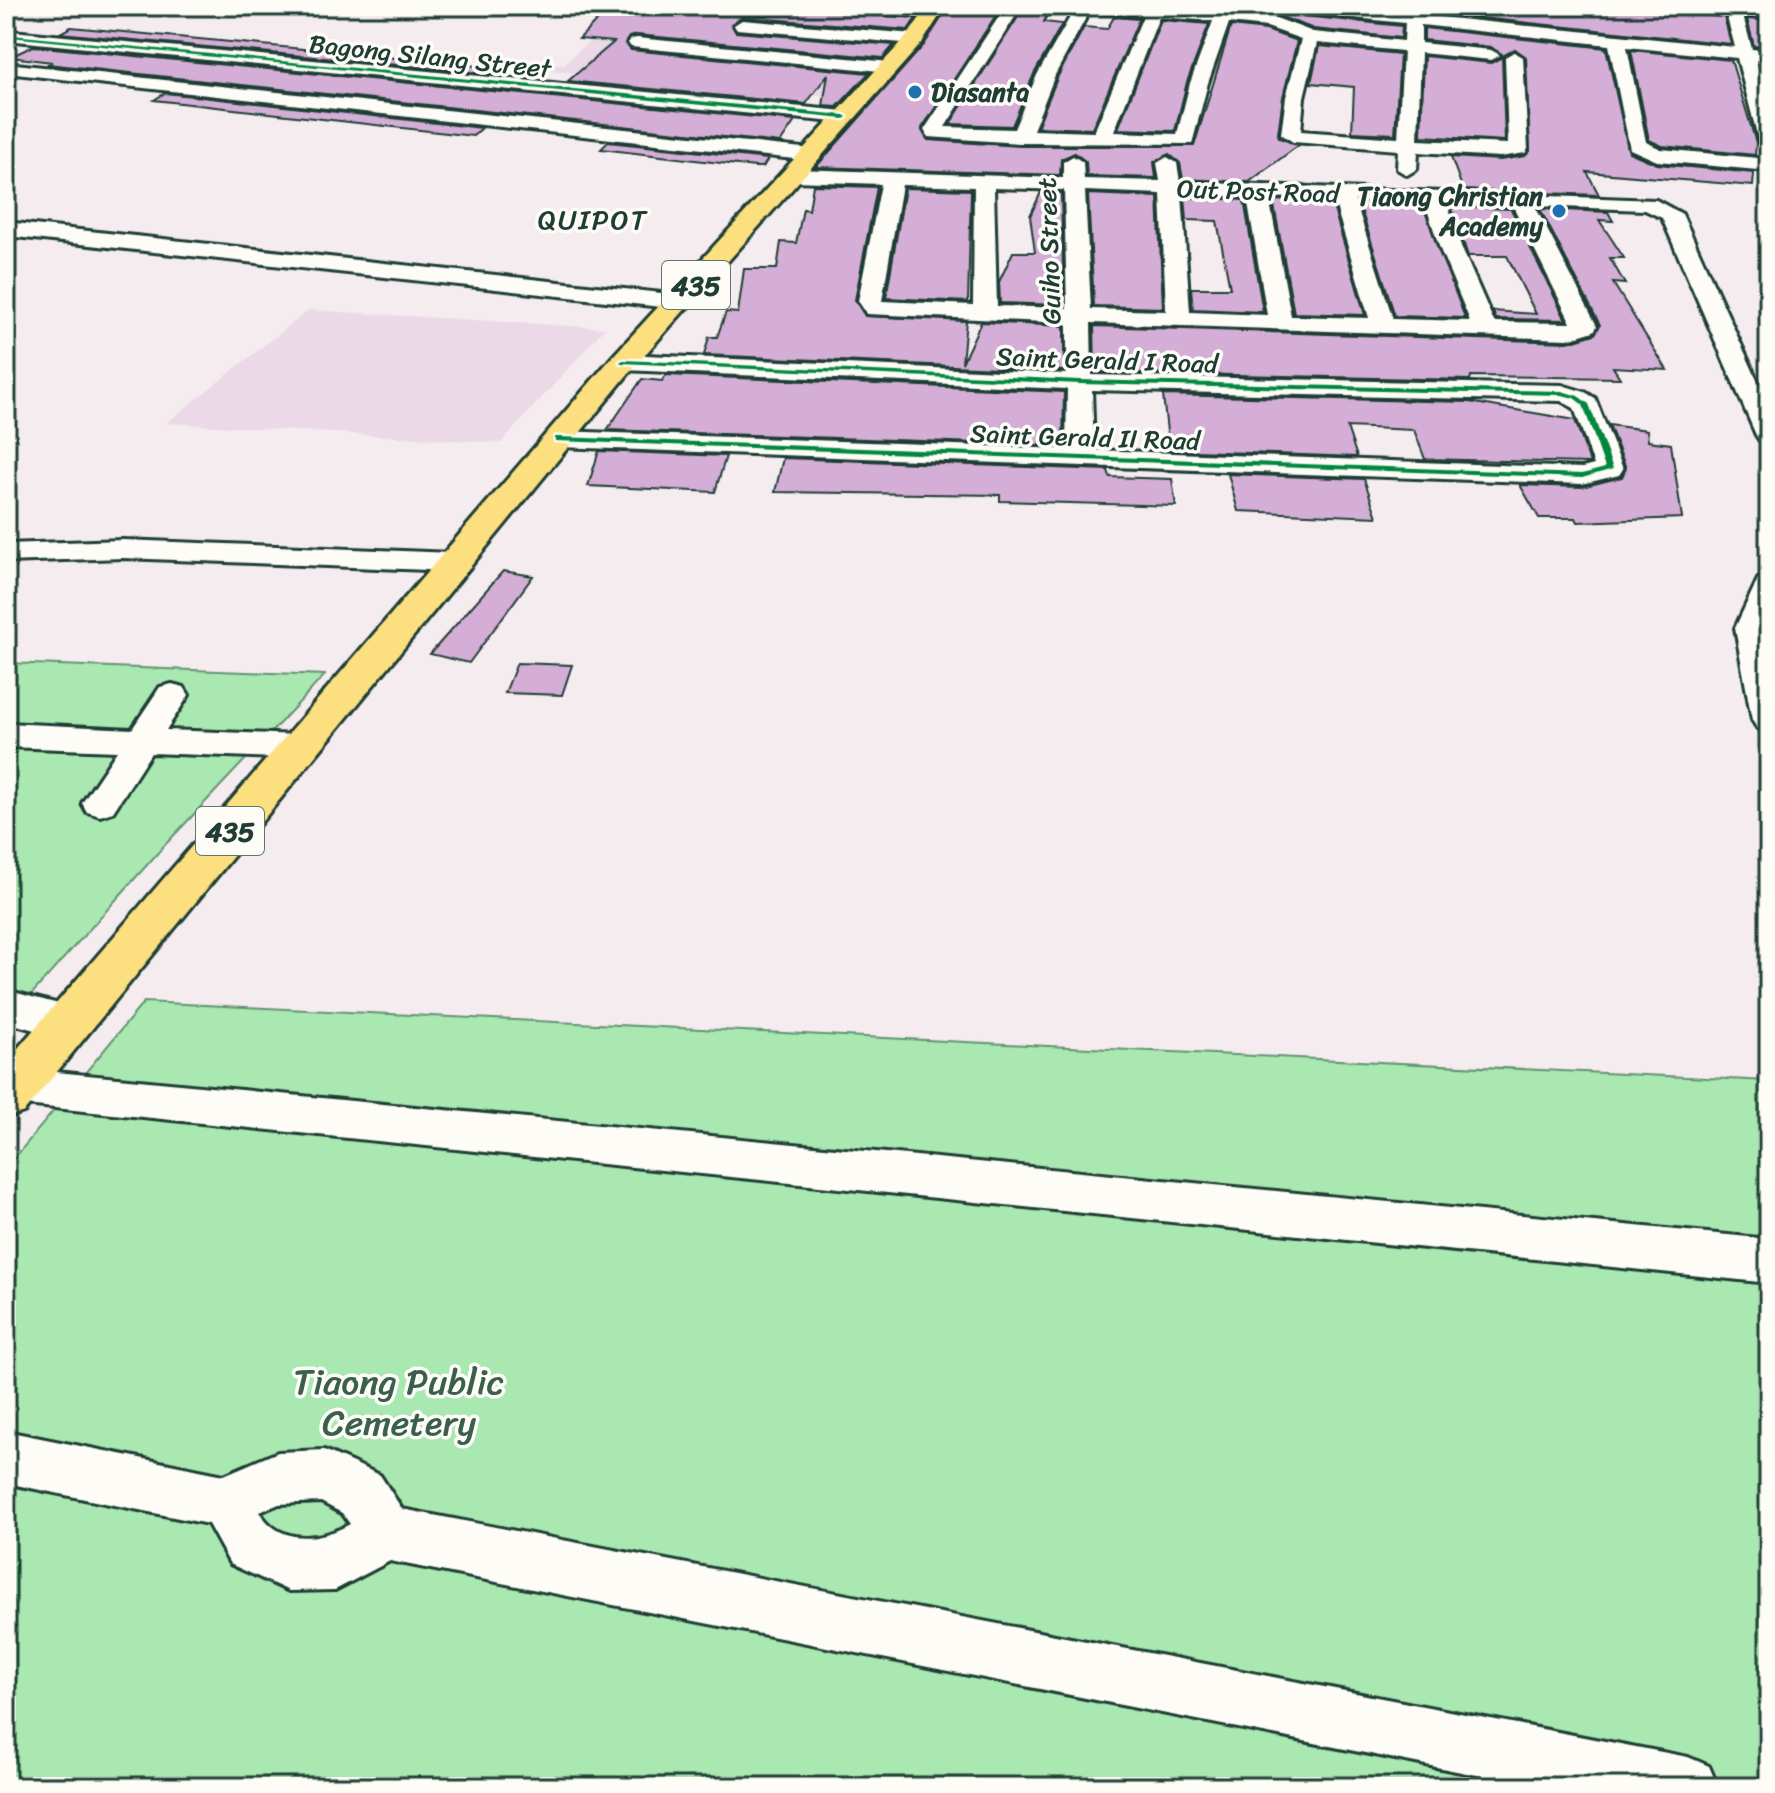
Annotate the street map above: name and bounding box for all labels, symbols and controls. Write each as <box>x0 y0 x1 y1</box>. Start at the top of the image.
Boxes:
street label: Bagong Silang Street <box>307 20 555 92</box>
place label: Diasanta <box>931 69 1029 115</box>
marker: Diasanta <box>906 83 924 101</box>
street label: Out Post Road <box>1176 165 1342 217</box>
place label: Tiaong Christian Academy <box>1357 173 1543 249</box>
street label: Guiho Street <box>1023 177 1075 325</box>
district label: QUIPOT <box>538 195 648 244</box>
marker: Tiaong Christian Academy <box>1550 202 1568 220</box>
road number: 435 <box>662 261 730 309</box>
street label: Saint Gerald I Road <box>995 333 1221 387</box>
street label: Saint Gerald II Road <box>969 410 1203 464</box>
road number: 435 <box>196 807 264 855</box>
park label: Tiaong Public Cemetery <box>293 1350 505 1455</box>

